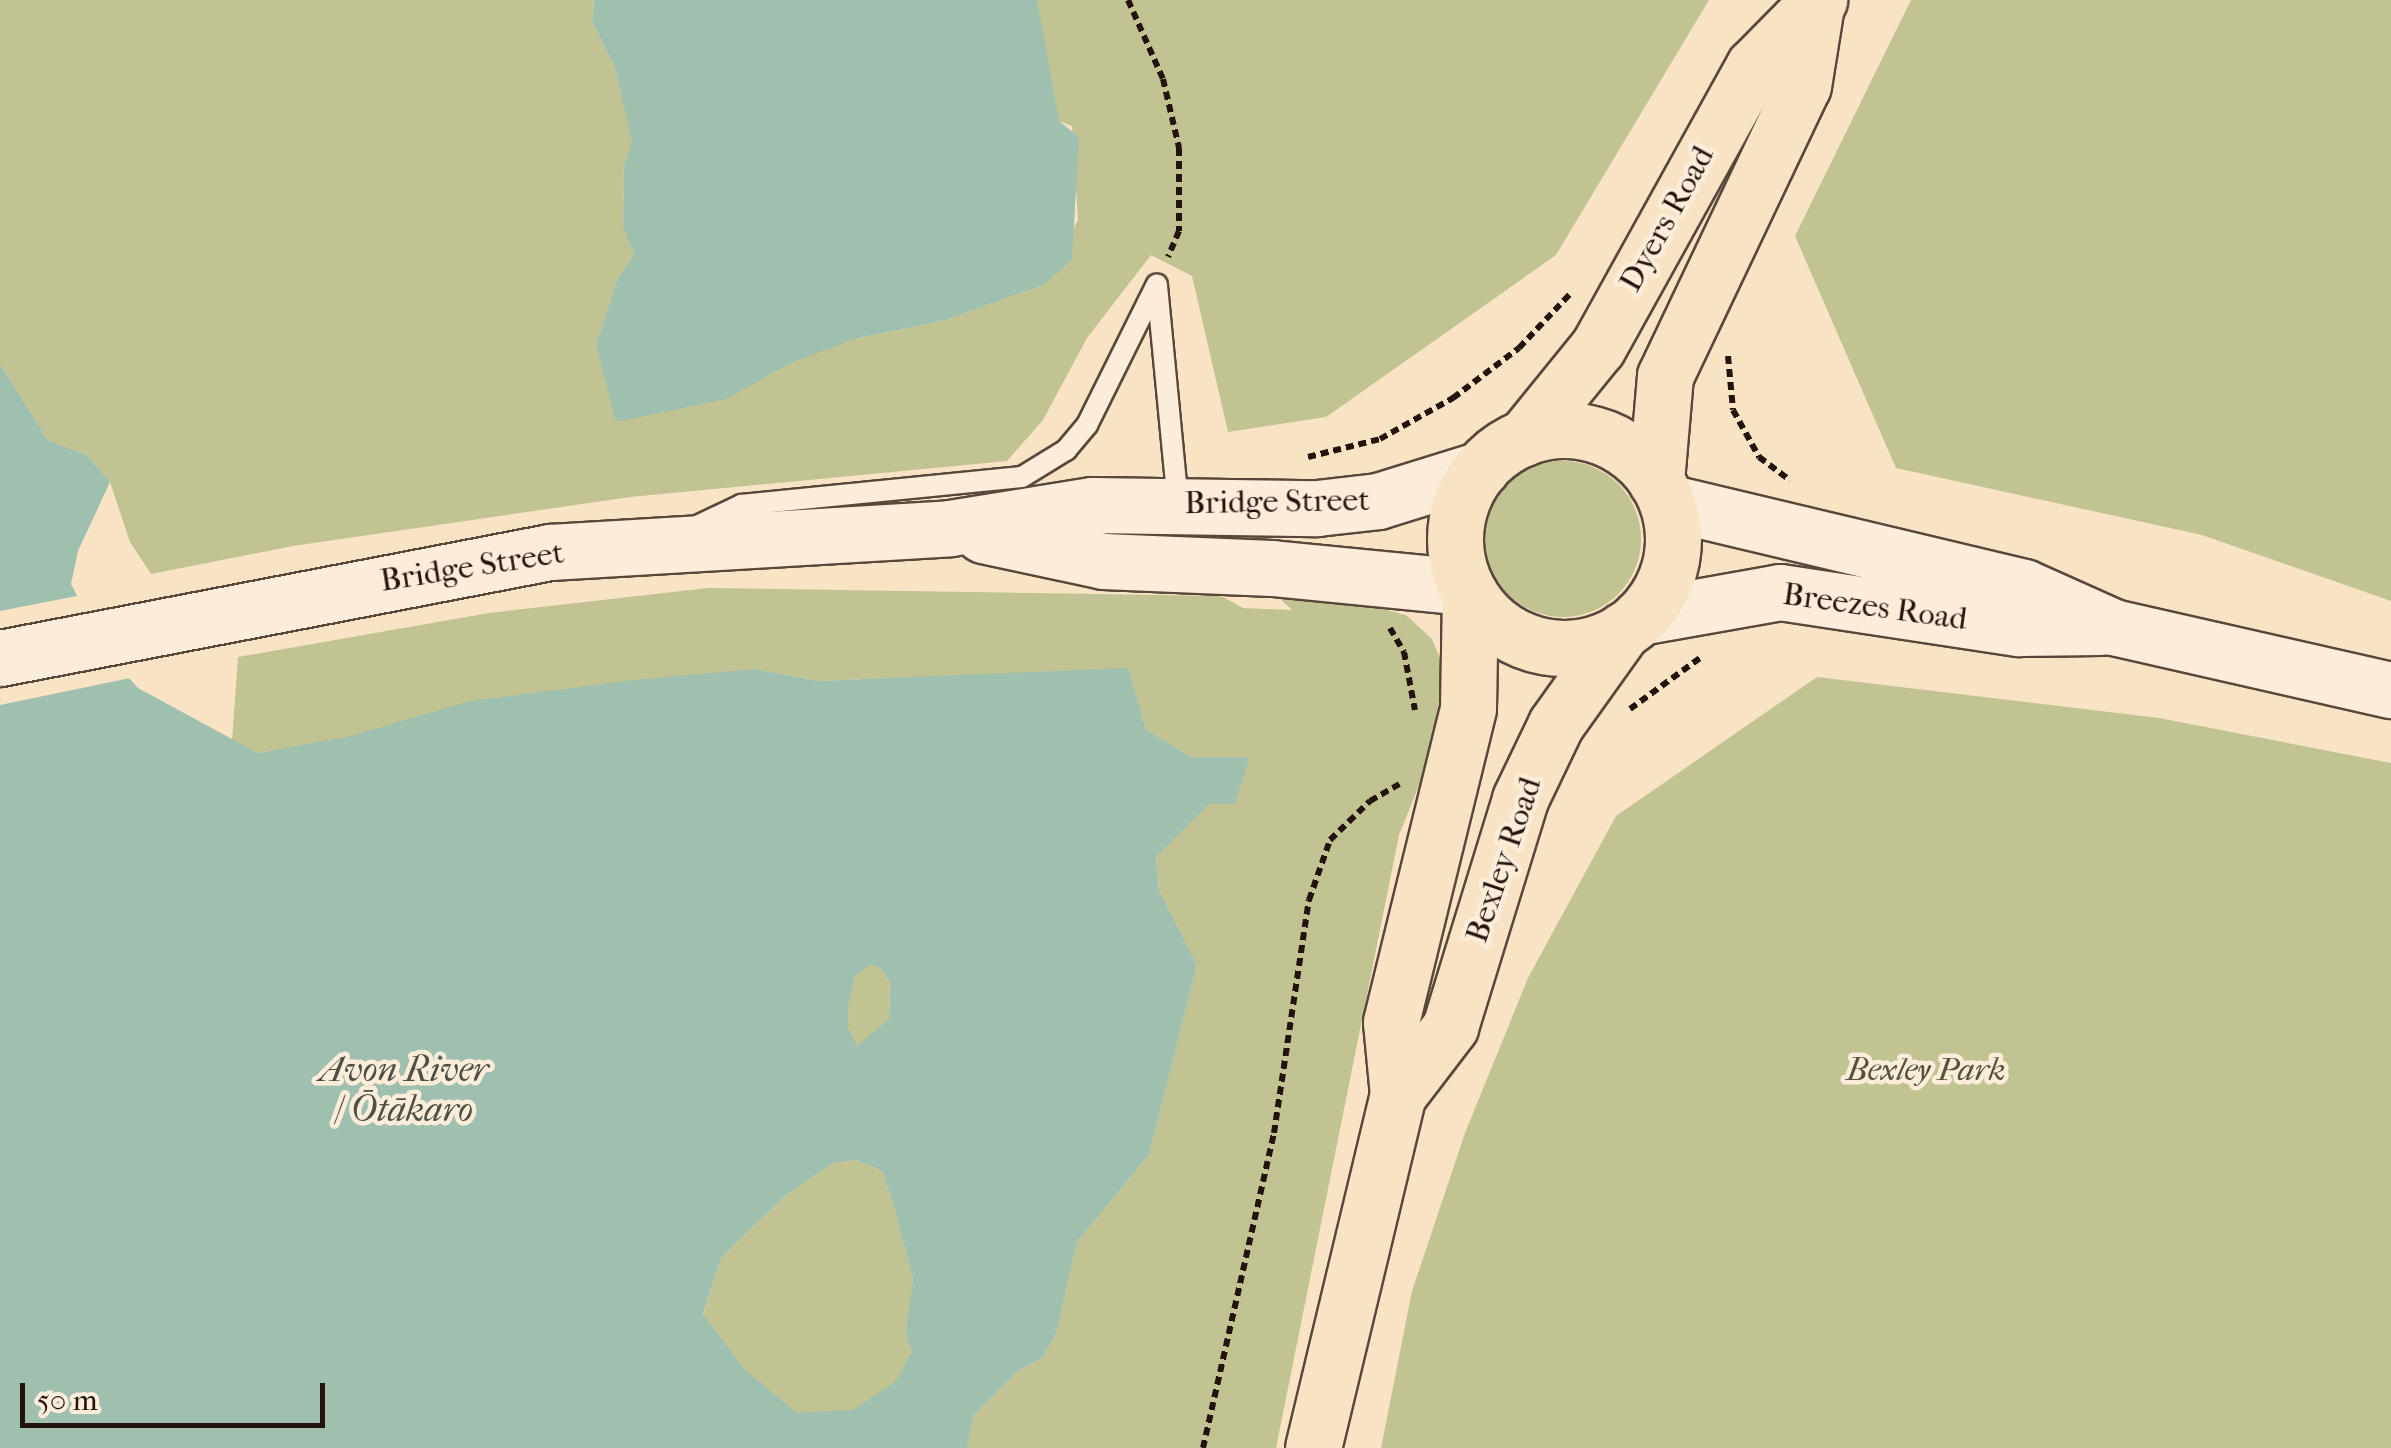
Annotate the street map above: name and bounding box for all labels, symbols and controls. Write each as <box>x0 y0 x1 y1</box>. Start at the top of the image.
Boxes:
street label: Dyers Road <box>1611 140 1723 298</box>
street label: Bridge Street <box>1184 481 1370 523</box>
street label: Bridge Street <box>377 534 567 600</box>
street label: Breezes Road <box>1780 575 1970 639</box>
street label: Bexley Road <box>1458 772 1550 948</box>
water label: Avon River / Ōtākaro <box>320 1049 488 1131</box>
park label: Bexley Park <box>1846 1051 2006 1089</box>
scale bar <box>25 1363 330 1425</box>
text: 50 m <box>37 1383 98 1418</box>

